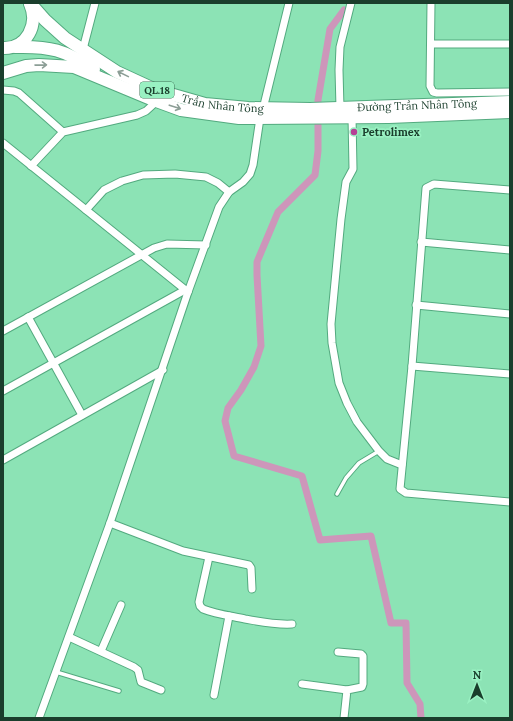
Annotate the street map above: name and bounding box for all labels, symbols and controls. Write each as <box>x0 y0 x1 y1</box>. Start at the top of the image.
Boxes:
one-way arrow <box>34 61 47 69</box>
one-way arrow <box>117 70 129 77</box>
road number: QL.18 <box>140 82 174 98</box>
street label: Trần Nhân Tông <box>180 91 265 115</box>
street label: Đường Trần Nhân Tông <box>357 96 478 114</box>
one-way arrow <box>169 104 181 112</box>
place label: Petrolimex <box>362 125 420 139</box>
marker: Petrolimex <box>349 127 359 137</box>
north arrow <box>457 665 497 705</box>
text: N <box>473 668 482 682</box>

